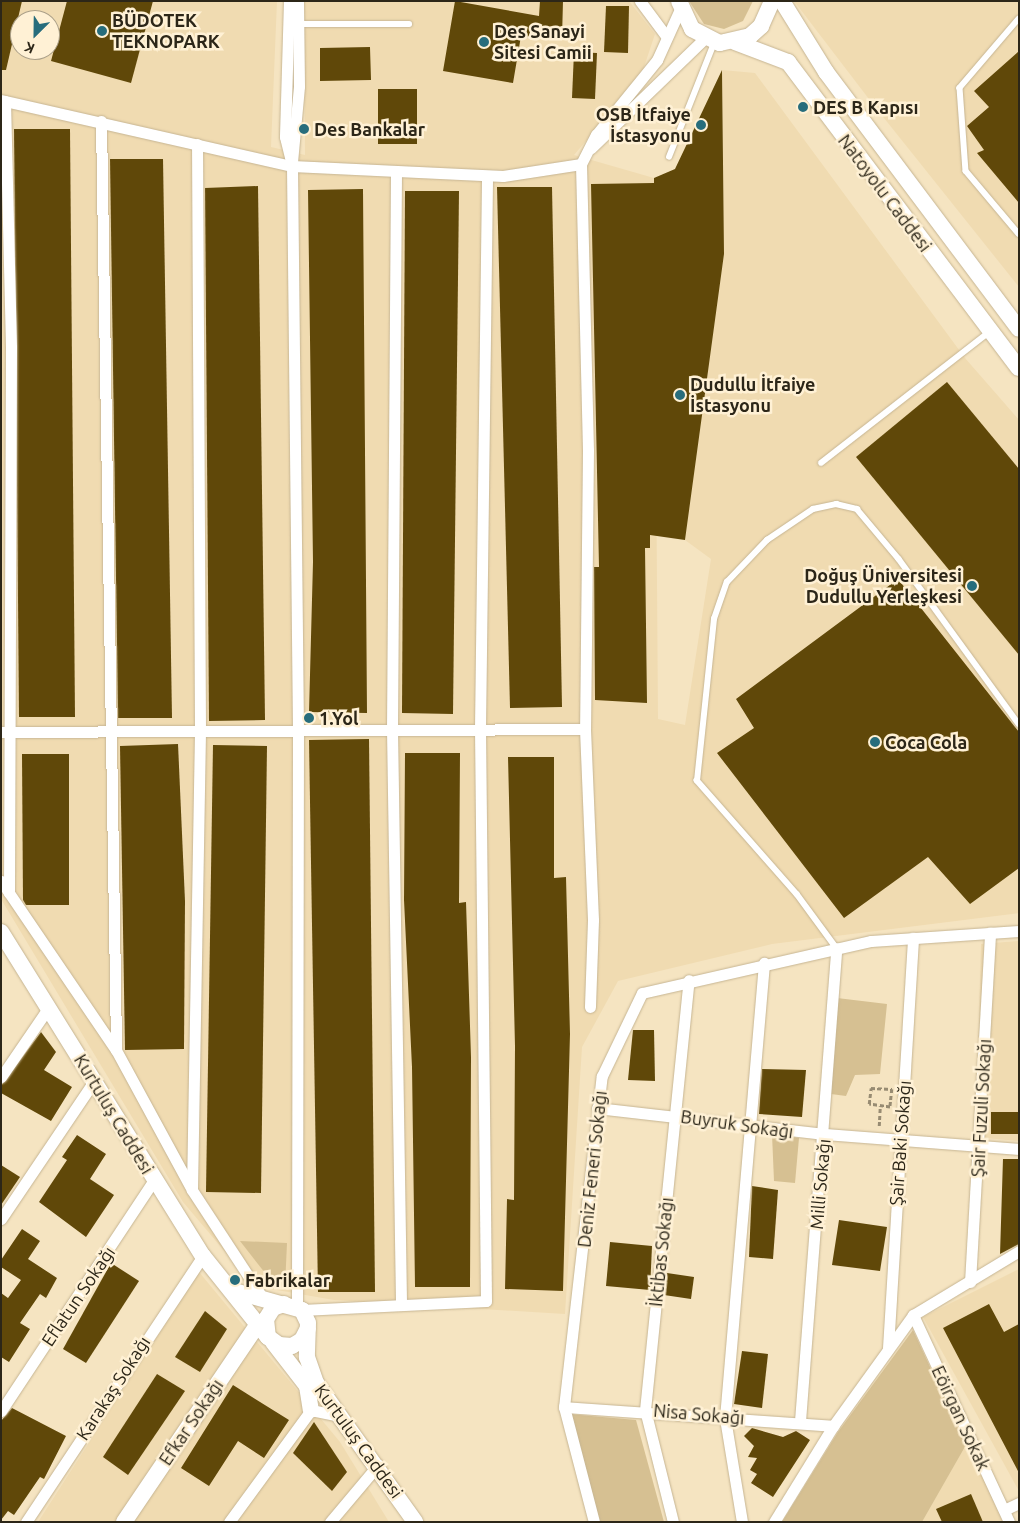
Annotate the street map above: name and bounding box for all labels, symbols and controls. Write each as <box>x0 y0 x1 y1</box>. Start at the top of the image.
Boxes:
north arrow <box>10 10 60 60</box>
place label: BÜDOTEK TEKNOPARK <box>112 10 220 52</box>
place label: Des Sanayi Sitesi Camii <box>494 21 592 64</box>
marker: BÜDOTEK TEKNOPARK <box>96 25 108 37</box>
marker: Des Sanayi Sitesi Camii <box>478 36 490 48</box>
text: K <box>22 39 37 57</box>
place label: DES B Kapısı <box>813 96 918 118</box>
marker: DES B Kapısı <box>797 101 809 113</box>
place label: OSB İtfaiye İstasyonu <box>596 104 691 146</box>
place label: Des Bankalar <box>314 118 425 140</box>
marker: OSB İtfaiye İstasyonu <box>695 119 707 131</box>
marker: Des Bankalar <box>298 123 310 135</box>
street label: Natoyolu Caddesi <box>834 130 936 256</box>
place label: Dudullu İtfaiye İstasyonu <box>690 374 815 416</box>
marker: Dudullu İtfaiye İstasyonu <box>674 389 686 401</box>
place label: Doğuş Üniversitesi Dudullu Yerleşkesi <box>804 565 962 608</box>
marker: Doğuş Üniversitesi Dudullu Yerleşkesi <box>966 580 978 592</box>
place label: 1.Yol <box>319 707 358 729</box>
marker: 1.Yol <box>303 712 315 724</box>
place label: Coca Cola <box>885 731 967 753</box>
marker: Coca Cola <box>869 736 881 748</box>
street label: Şair Fuzuli Sokağı <box>967 1038 995 1178</box>
street label: Kurtuluş Caddesi <box>70 1050 158 1178</box>
street label: Şair Baki Sokağı <box>885 1080 915 1206</box>
street label: Deniz Feneri Sokağı <box>573 1089 611 1249</box>
street label: Buyruk Sokağı <box>679 1105 795 1143</box>
street label: Milli Sokağı <box>805 1138 835 1230</box>
street label: İktibas Sokağı <box>645 1196 677 1308</box>
street label: Eflatun Sokağı <box>37 1242 119 1350</box>
place label: Fabrikalar <box>245 1269 330 1291</box>
marker: Fabrikalar <box>229 1274 241 1286</box>
street label: Karakaş Sokağı <box>71 1332 155 1444</box>
street label: Eöirgan Sokak <box>927 1362 995 1474</box>
street label: Efkar Sokağı <box>154 1375 228 1469</box>
street label: Kurtuluş Caddesi <box>310 1380 408 1502</box>
street label: Nisa Sokağı <box>653 1399 745 1429</box>

